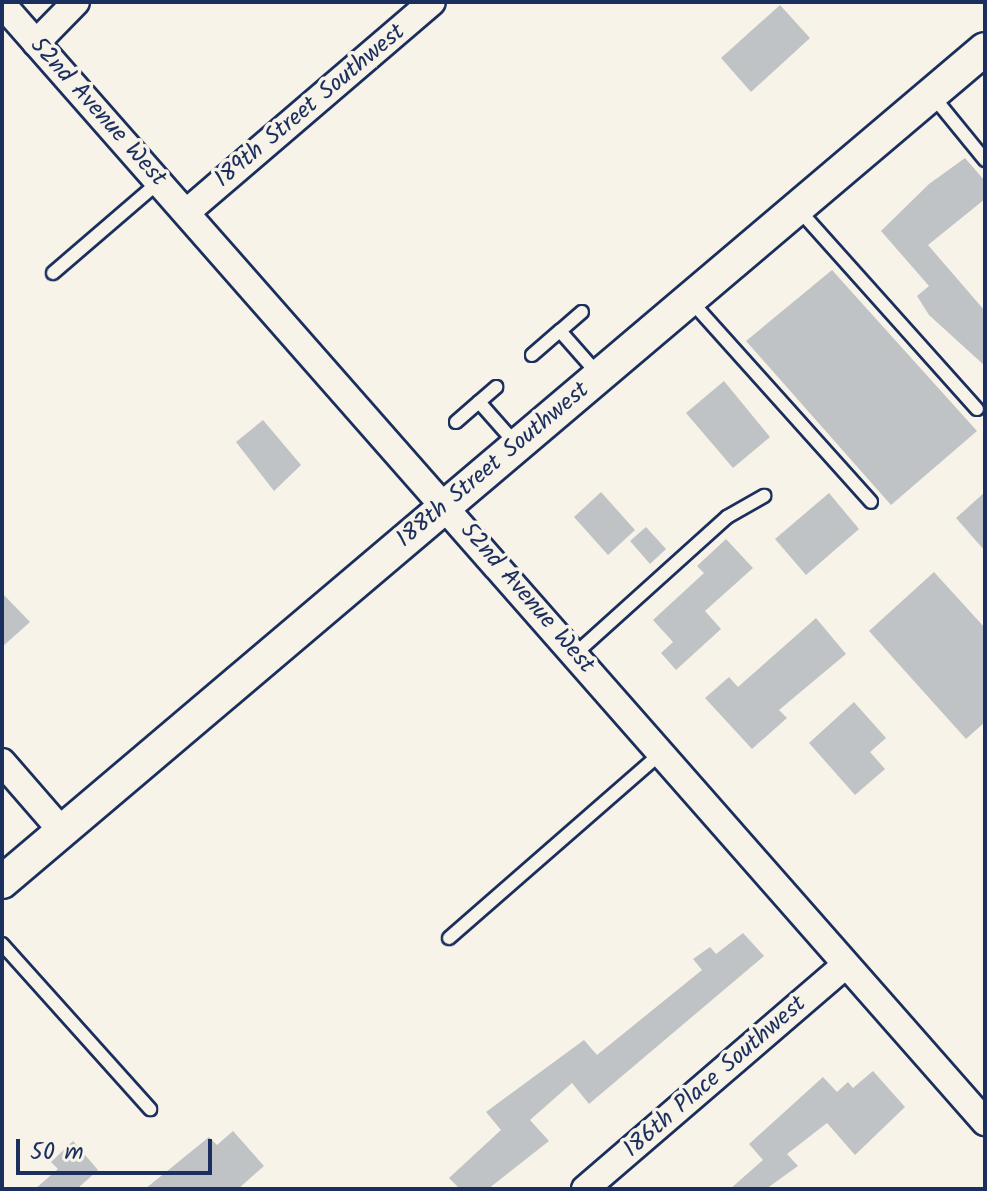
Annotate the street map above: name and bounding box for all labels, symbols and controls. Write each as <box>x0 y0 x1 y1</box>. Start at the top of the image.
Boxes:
street label: 189th Street Southwest <box>209 18 411 194</box>
street label: 52nd Avenue West <box>24 32 172 192</box>
street label: 188th Street Southwest <box>391 376 595 554</box>
street label: 52nd Avenue West <box>454 517 600 679</box>
street label: 186th Place Southwest <box>618 990 812 1164</box>
scale bar <box>20 1123 216 1173</box>
text: 50 m <box>30 1133 84 1172</box>

